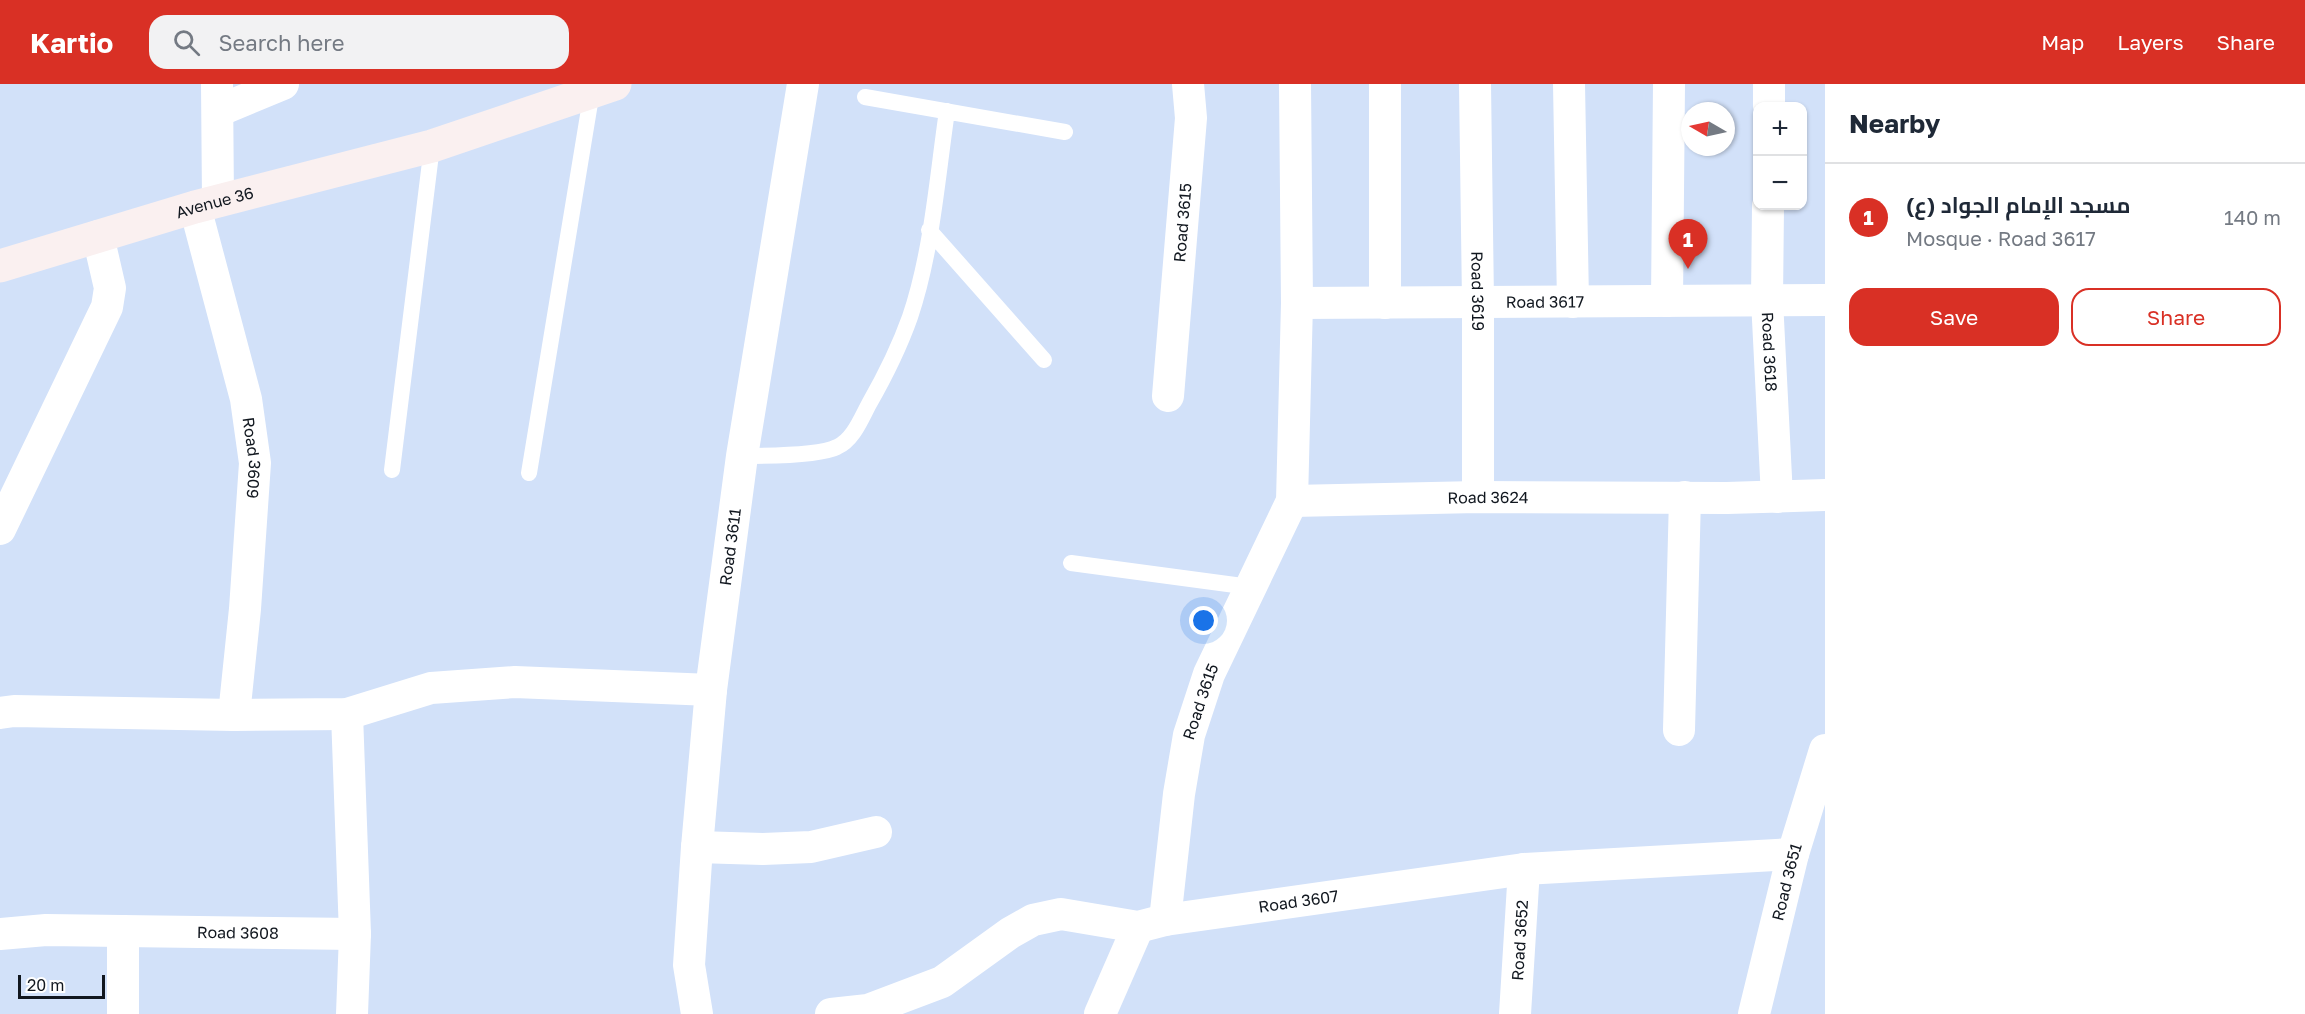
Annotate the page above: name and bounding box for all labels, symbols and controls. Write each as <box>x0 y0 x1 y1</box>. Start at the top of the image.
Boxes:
search box <box>149 15 569 69</box>
text: Kartio <box>30 26 113 59</box>
icon: search <box>170 26 203 59</box>
text: Search here <box>218 29 344 56</box>
text: Map <box>2041 29 2084 55</box>
text: Layers <box>2117 29 2184 55</box>
text: Share <box>2217 29 2275 55</box>
north arrow <box>1681 102 1735 156</box>
map controls <box>1753 102 1807 210</box>
button: + <box>1753 102 1807 156</box>
text: Nearby <box>1849 108 1940 139</box>
button: − <box>1753 156 1807 210</box>
street label: Avenue 36 <box>173 182 256 222</box>
street label: Road 3615 <box>1169 182 1196 263</box>
text: مسجد الإمام الجواد (ع) <box>1906 191 2131 218</box>
text: 1 <box>1863 205 1874 229</box>
text: 140 m <box>2224 205 2281 229</box>
pin: 1 <box>1668 220 1708 269</box>
text: Mosque · Road 3617 <box>1906 226 2096 250</box>
street label: Road 3619 <box>1467 251 1488 331</box>
button: Save <box>1849 288 2059 346</box>
button: Share <box>2071 288 2281 346</box>
street label: Road 3617 <box>1506 291 1584 312</box>
street label: Road 3618 <box>1758 312 1782 392</box>
street label: Road 3609 <box>239 416 265 499</box>
street label: Road 3624 <box>1447 487 1529 508</box>
street label: Road 3611 <box>715 507 745 587</box>
your location <box>1189 606 1218 635</box>
street label: Road 3615 <box>1178 660 1223 742</box>
street label: Road 3651 <box>1767 840 1806 923</box>
street label: Road 3607 <box>1257 885 1340 917</box>
street label: Road 3652 <box>1507 899 1532 981</box>
street label: Road 3608 <box>197 922 279 943</box>
scale bar <box>18 972 105 1000</box>
text: 20 m <box>27 975 64 995</box>

